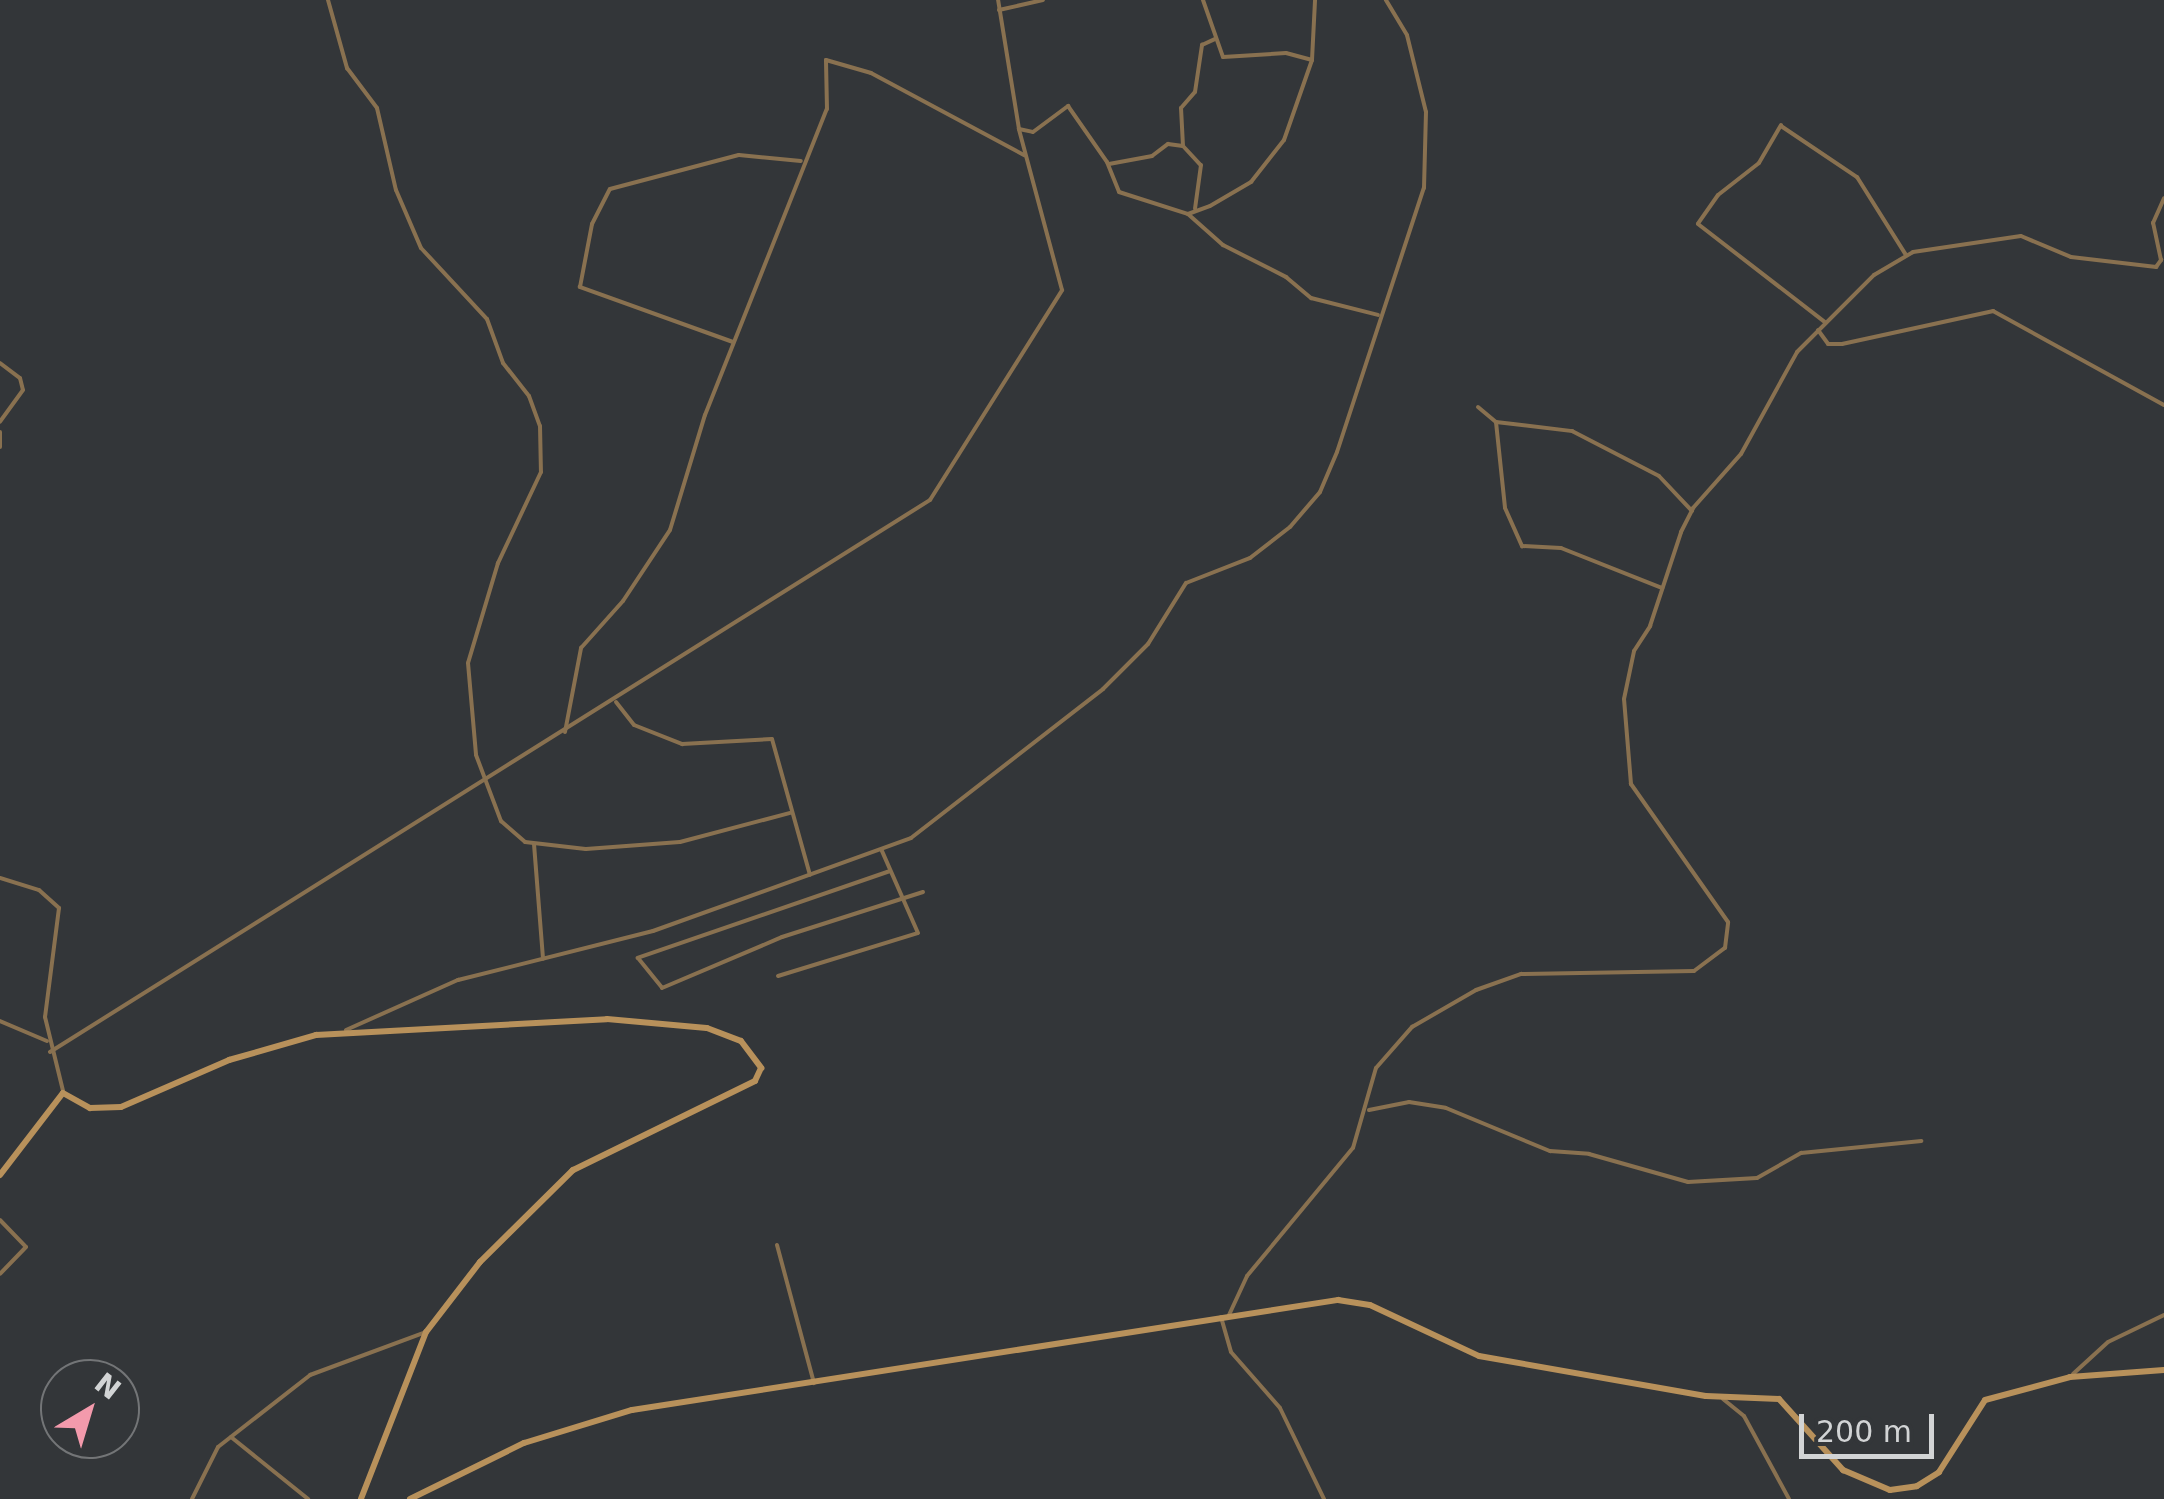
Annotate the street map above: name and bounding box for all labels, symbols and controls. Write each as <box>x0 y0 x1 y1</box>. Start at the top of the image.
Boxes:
north arrow <box>40 1359 140 1459</box>
text: N <box>88 1366 127 1407</box>
scale bar <box>1804 1394 1939 1456</box>
text: 200 m <box>1816 1414 1912 1449</box>

